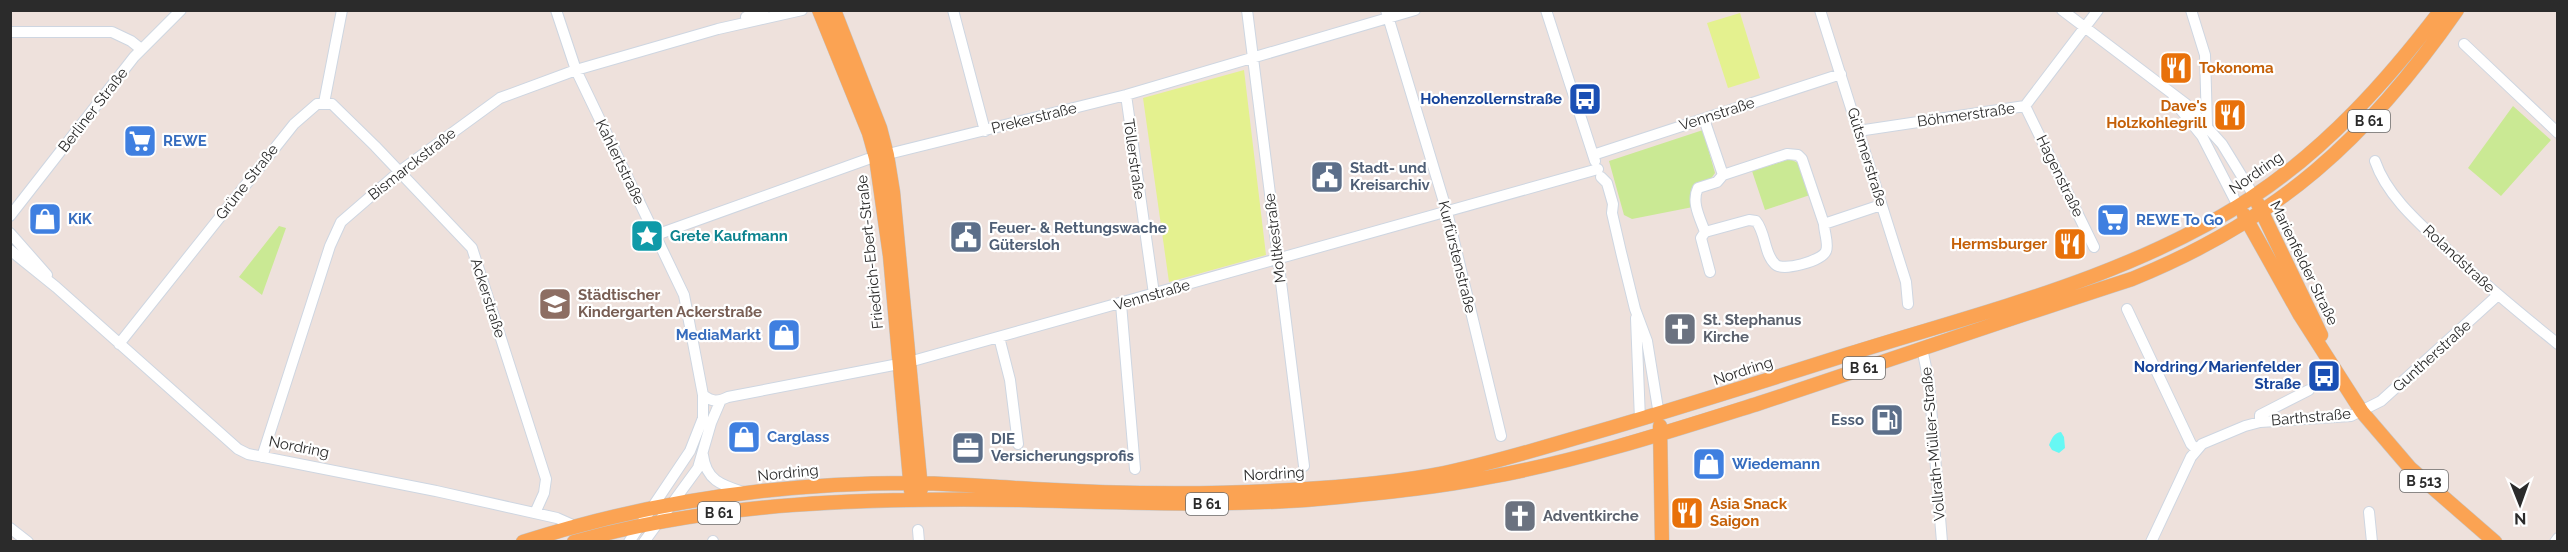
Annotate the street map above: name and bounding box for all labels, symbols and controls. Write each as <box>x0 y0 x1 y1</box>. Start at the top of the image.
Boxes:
restaurant icon: Tokonoma <box>2158 50 2194 86</box>
place label: Tokonoma <box>2199 59 2274 77</box>
street label: Berliner Straße <box>54 64 132 156</box>
bus stop icon: Hohenzollernstraße <box>1567 81 1603 117</box>
place label: Hohenzollernstraße <box>1420 90 1562 108</box>
street label: Vennstraße <box>1677 93 1757 135</box>
place label: Dave's Holzkohlegrill <box>2106 97 2207 132</box>
restaurant icon: Dave's Holzkohlegrill <box>2212 97 2248 133</box>
street label: Prekerstraße <box>989 99 1079 137</box>
street label: Böhmerstraße <box>1916 99 2016 131</box>
street label: Gütsmerstraße <box>1843 105 1891 209</box>
road number: B 61 <box>2348 110 2390 132</box>
street label: Kahlertstraße <box>592 116 648 208</box>
street label: Töllerstraße <box>1119 117 1149 201</box>
supermarket icon: REWE <box>122 123 158 159</box>
street label: Bismarckstraße <box>365 124 460 204</box>
place label: REWE <box>163 132 207 150</box>
street label: Hagenstraße <box>2032 132 2088 220</box>
street label: Grüne Straße <box>212 141 282 223</box>
street label: Nordring <box>2226 148 2286 198</box>
public building icon: Stadt- und Kreisarchiv <box>1309 159 1345 195</box>
place label: Stadt- und Kreisarchiv <box>1350 159 1431 194</box>
street label: Friedrich-Ebert-Straße <box>853 174 887 330</box>
street label: Moltkestraße <box>1261 192 1289 284</box>
street label: Marienfelder Straße <box>2266 198 2342 328</box>
street label: Kurfürstenstraße <box>1434 199 1480 315</box>
shop icon: KiK <box>27 201 63 237</box>
supermarket icon: REWE To Go <box>2095 202 2131 238</box>
place label: KiK <box>68 210 93 228</box>
place label: REWE To Go <box>2136 211 2223 229</box>
place icon: Grete Kaufmann <box>629 218 665 254</box>
public building icon: Feuer- & Rettungswache Gütersloh <box>948 219 984 255</box>
place label: Feuer- & Rettungswache Gütersloh <box>989 219 1167 254</box>
street label: Rolandstraße <box>2419 221 2499 297</box>
restaurant icon: Hermsburger <box>2052 226 2088 262</box>
place label: Grete Kaufmann <box>670 227 788 245</box>
place label: Hermsburger <box>1951 235 2047 253</box>
street label: Ackerstraße <box>467 256 509 340</box>
street label: Vennstraße <box>1112 276 1192 314</box>
school or university icon: Städtischer Kindergarten Ackerstraße <box>537 286 573 322</box>
place label: Städtischer Kindergarten Ackerstraße <box>578 286 762 321</box>
church icon: St. Stephanus Kirche <box>1662 311 1698 347</box>
place label: St. Stephanus Kirche <box>1703 311 1801 346</box>
street label: Guntherstraße <box>2389 316 2475 396</box>
shop icon: MediaMarkt <box>766 317 802 353</box>
place label: MediaMarkt <box>676 326 761 344</box>
street label: Nordring <box>1711 353 1775 389</box>
road number: B 61 <box>1843 357 1885 379</box>
place label: Nordring/Marienfelder Straße <box>2134 358 2301 393</box>
bus stop icon: Nordring/Marienfelder Straße <box>2306 358 2342 394</box>
street label: Vollrath-Müller-Straße <box>1917 366 1949 522</box>
fuel station icon: Esso <box>1869 402 1905 438</box>
street label: Barthstraße <box>2270 405 2352 429</box>
place label: Esso <box>1831 411 1864 429</box>
shop icon: Carglass <box>726 419 762 455</box>
place label: Carglass <box>767 428 829 446</box>
office icon: DIE Versicherungsprofis <box>950 430 986 466</box>
place label: DIE Versicherungsprofis <box>991 430 1134 465</box>
street label: Nordring <box>267 432 331 462</box>
shop icon: Wiedemann <box>1691 446 1727 482</box>
place label: Wiedemann <box>1732 455 1820 473</box>
street label: Nordring <box>757 461 819 485</box>
street label: Nordring <box>1243 463 1305 485</box>
road number: B 513 <box>2400 470 2448 492</box>
north arrow <box>2490 474 2550 534</box>
road number: B 61 <box>1186 493 1228 515</box>
restaurant icon: Asia Snack Saigon <box>1669 495 1705 531</box>
place label: Asia Snack Saigon <box>1710 495 1788 530</box>
church icon: Adventkirche <box>1502 498 1538 534</box>
road number: B 61 <box>698 502 740 524</box>
place label: Adventkirche <box>1543 507 1639 525</box>
text: N <box>2514 509 2527 528</box>

